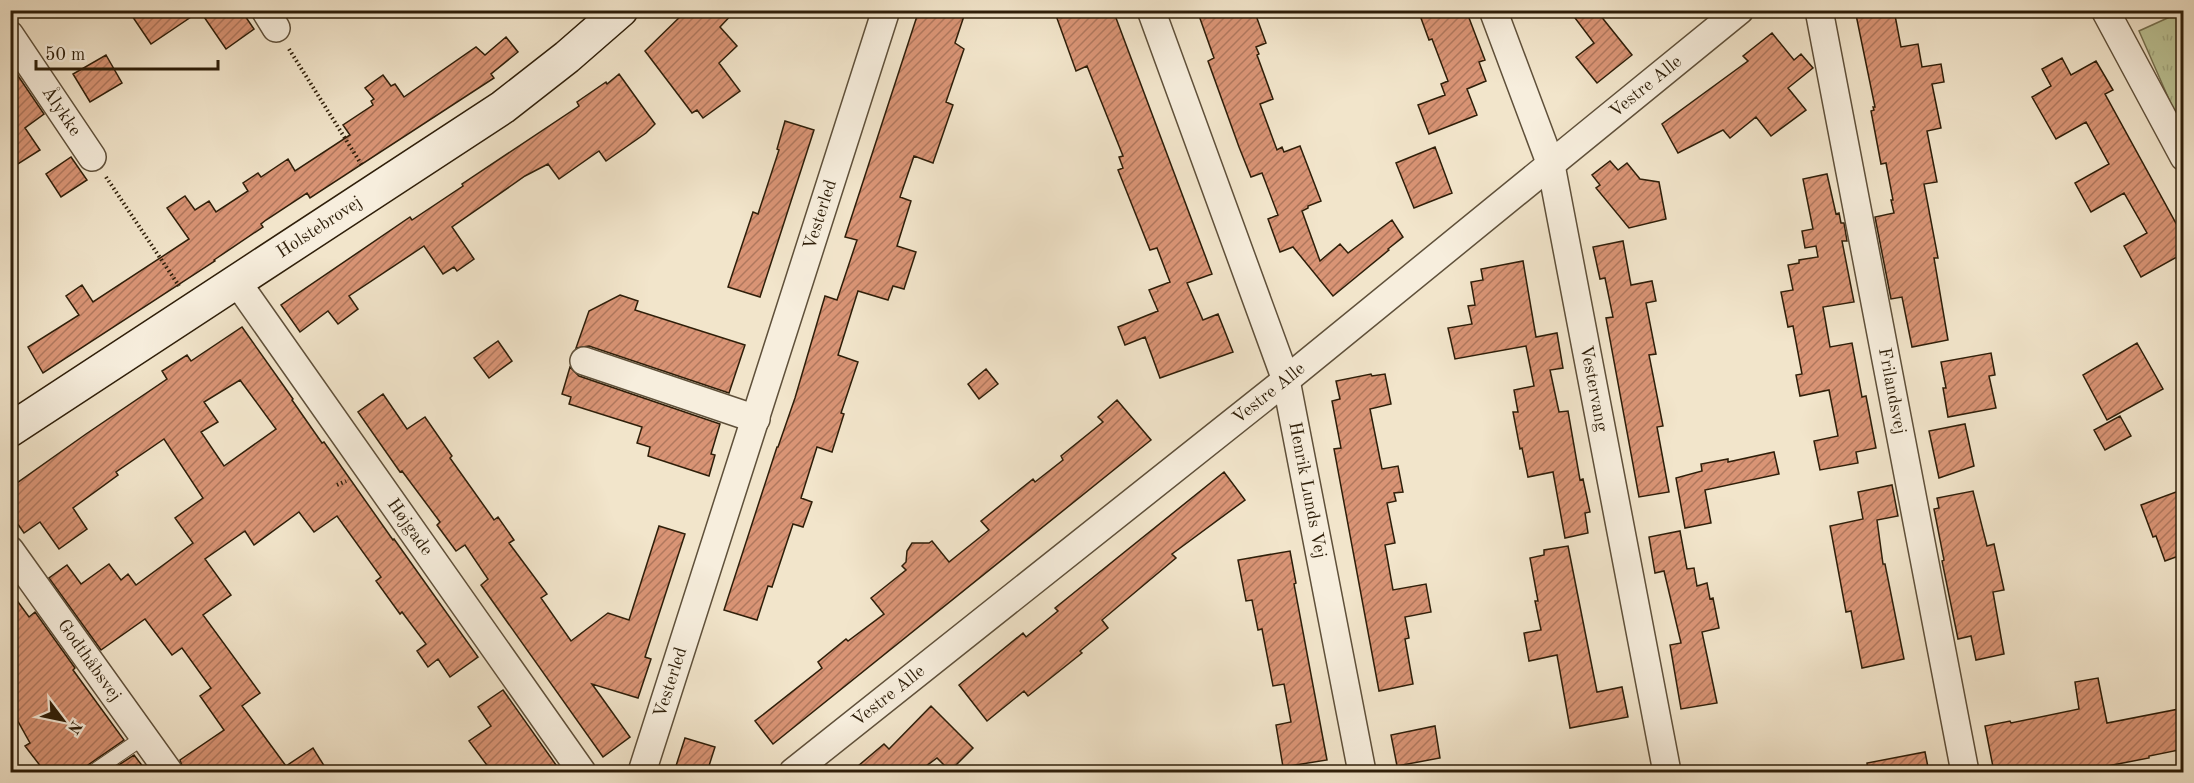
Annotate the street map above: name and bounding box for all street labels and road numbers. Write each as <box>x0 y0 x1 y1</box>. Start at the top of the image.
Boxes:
street label: Vestre Alle <box>1606 52 1685 121</box>
street label: Ålykke <box>38 81 84 139</box>
street label: Vesterled <box>801 177 840 252</box>
street label: Holstebrovej <box>274 193 365 262</box>
street label: Vestervang <box>1577 344 1611 433</box>
street label: Frilandsvej <box>1875 346 1909 436</box>
street label: Vestre Alle <box>1229 359 1309 428</box>
street label: Henrik Lunds Vej <box>1285 420 1329 560</box>
street label: Højgade <box>384 495 436 559</box>
street label: Godthåbsvej <box>54 616 124 705</box>
street label: Vesterled <box>651 645 690 720</box>
street label: Vestre Alle <box>849 662 928 730</box>

